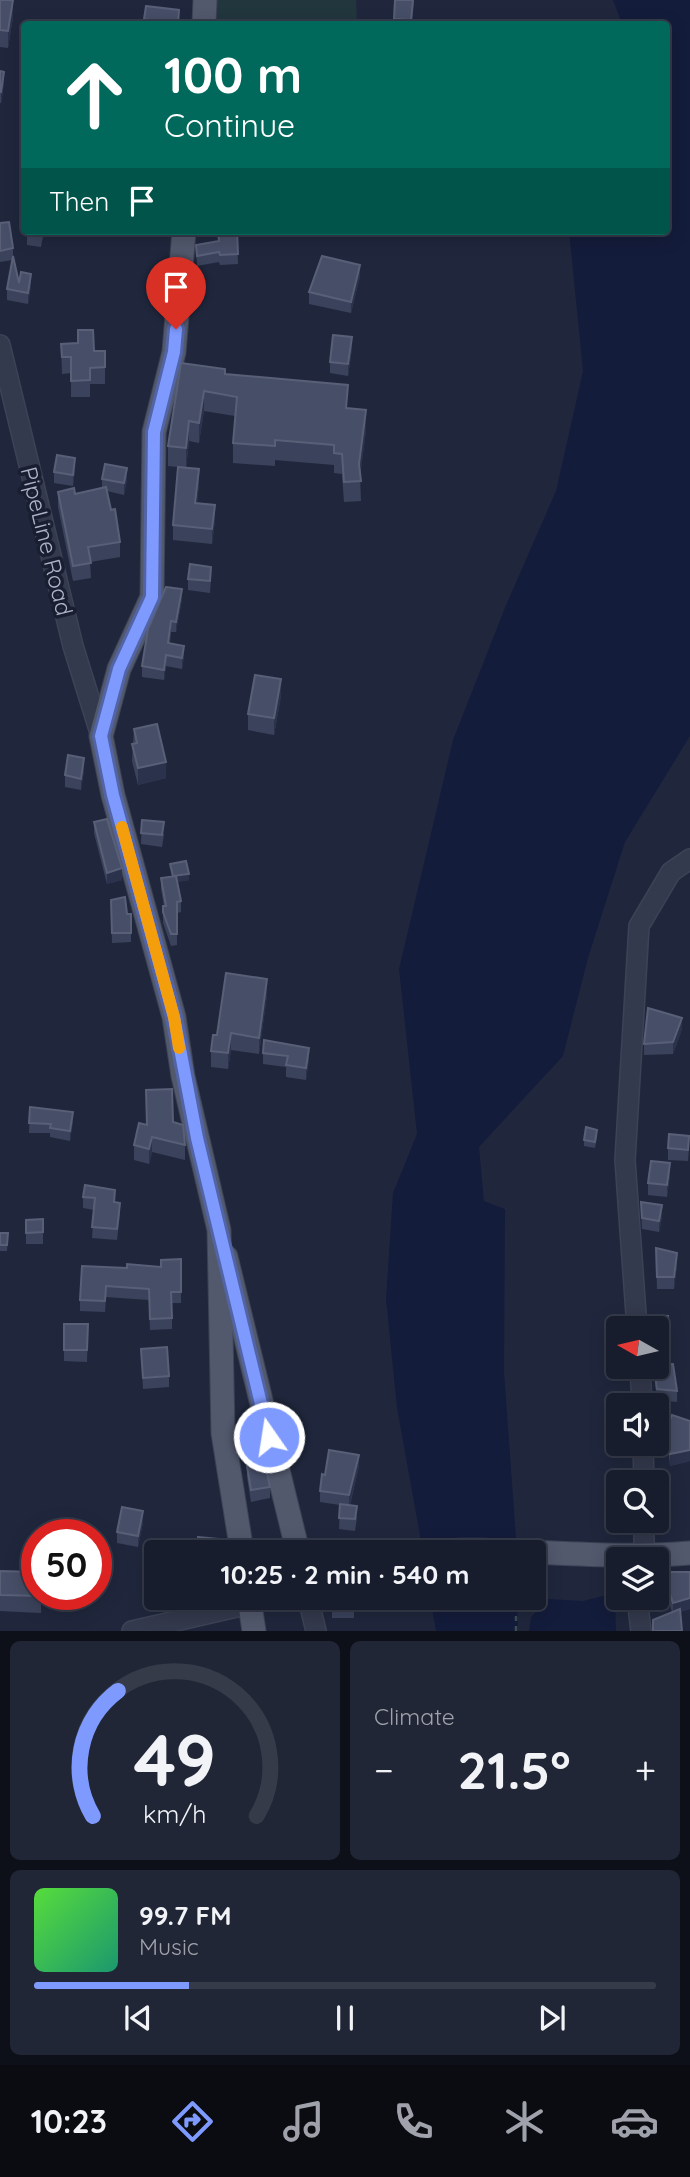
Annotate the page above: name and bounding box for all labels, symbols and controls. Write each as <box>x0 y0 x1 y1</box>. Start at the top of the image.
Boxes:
text: 100 m <box>164 44 302 105</box>
icon: ahead <box>49 49 140 140</box>
text: Continue <box>164 105 295 145</box>
icon: arrive <box>123 182 161 220</box>
text: Then <box>49 185 109 218</box>
pin <box>146 257 206 329</box>
icon: arrive <box>157 268 195 306</box>
street label: PipeLine Road <box>15 464 79 618</box>
north arrow <box>606 1316 668 1379</box>
map controls <box>606 1316 669 1610</box>
button: sound <box>606 1393 669 1456</box>
position arrow <box>232 1400 306 1474</box>
button: search <box>606 1470 669 1533</box>
speed limit sign: 50 <box>21 1519 112 1610</box>
button: layers <box>606 1547 669 1610</box>
text: 10:25 · 2 min · 540 m <box>221 1558 469 1591</box>
text: Climate <box>374 1702 455 1731</box>
text: 49 <box>134 1714 216 1805</box>
text: 21.5° <box>458 1737 571 1802</box>
text: − <box>374 1746 394 1794</box>
text: + <box>635 1746 656 1794</box>
text: km/h <box>143 1798 207 1829</box>
text: 99.7 FM <box>139 1899 231 1932</box>
text: Music <box>139 1932 199 1961</box>
icon: previous <box>119 1999 157 2037</box>
icon: pause <box>326 1999 364 2037</box>
icon: next <box>533 1999 571 2037</box>
icon: directions <box>168 2097 217 2146</box>
icon: music <box>279 2097 328 2146</box>
icon: phone <box>389 2097 438 2146</box>
icon: climate <box>500 2097 549 2146</box>
icon: car <box>610 2097 659 2146</box>
text: 10:23 <box>31 2101 107 2141</box>

